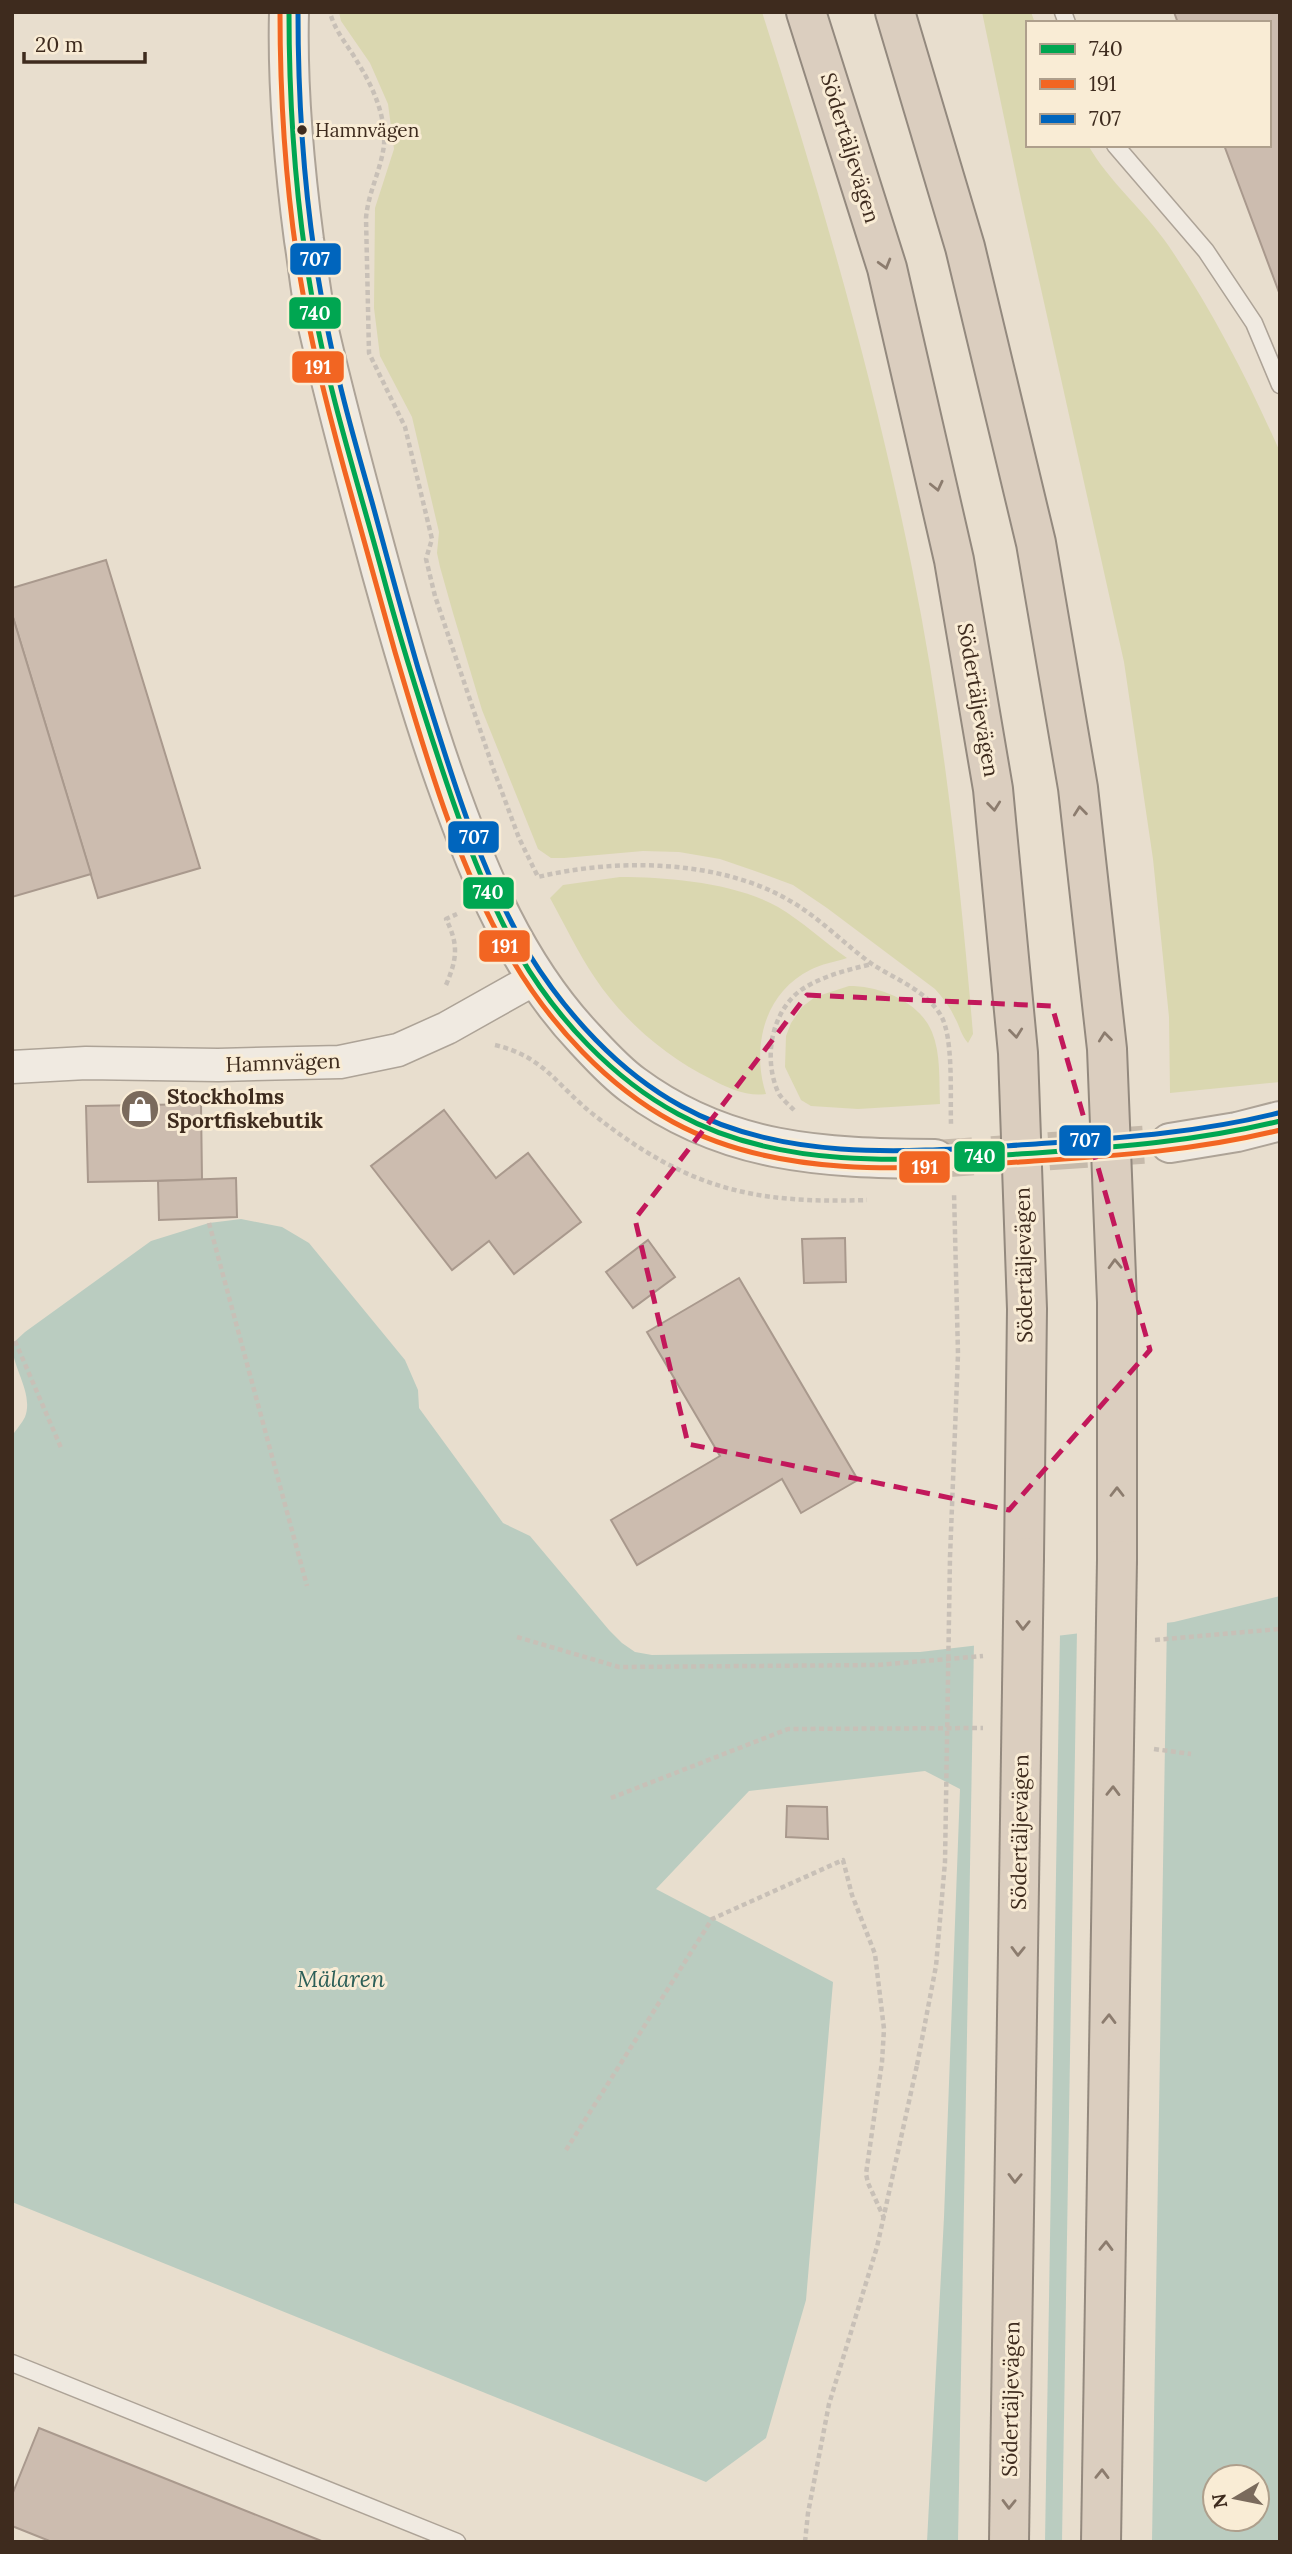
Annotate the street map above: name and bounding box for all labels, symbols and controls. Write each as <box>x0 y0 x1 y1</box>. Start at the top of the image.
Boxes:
scale bar <box>24 21 145 65</box>
legend <box>1026 21 1271 147</box>
text: 20 m <box>35 31 84 58</box>
text: 740 <box>1089 35 1123 62</box>
street label: Södertäljevägen <box>815 69 886 226</box>
text: 191 <box>1089 70 1116 97</box>
text: 707 <box>1089 105 1121 132</box>
place label: Hamnvägen <box>315 118 419 142</box>
marker: Hamnvägen <box>295 123 309 137</box>
line badge: 707 <box>289 242 342 276</box>
text: 707 <box>300 247 330 271</box>
one-way arrow <box>877 258 892 270</box>
line badge: 740 <box>288 296 342 330</box>
text: 740 <box>299 301 331 325</box>
line badge: 191 <box>291 350 345 384</box>
text: 191 <box>305 355 331 379</box>
one-way arrow <box>929 480 943 492</box>
street label: Södertäljevägen <box>952 621 1005 779</box>
one-way arrow <box>986 801 1001 812</box>
one-way arrow <box>1073 805 1088 816</box>
line badge: 707 <box>447 820 500 854</box>
text: 707 <box>459 825 489 849</box>
line badge: 740 <box>462 876 515 910</box>
text: 740 <box>472 880 504 904</box>
line badge: 191 <box>478 929 531 963</box>
text: 191 <box>492 934 518 958</box>
one-way arrow <box>1009 1027 1024 1038</box>
one-way arrow <box>1098 1031 1113 1043</box>
street label: Hamnvägen <box>225 1047 341 1078</box>
place label: Stockholms Sportfiskebutik <box>167 1083 324 1134</box>
shop icon: Stockholms Sportfiskebutik <box>119 1088 161 1130</box>
line badge: 707 <box>1058 1124 1112 1157</box>
text: 707 <box>1070 1128 1100 1152</box>
line badge: 740 <box>953 1140 1006 1173</box>
text: 740 <box>964 1144 996 1168</box>
line badge: 191 <box>898 1150 951 1184</box>
text: 191 <box>912 1155 938 1179</box>
street label: Södertäljevägen <box>1009 1187 1038 1343</box>
one-way arrow <box>1108 1259 1123 1270</box>
one-way arrow <box>1109 1486 1125 1497</box>
one-way arrow <box>1015 1621 1031 1631</box>
street label: Södertäljevägen <box>1005 1754 1034 1910</box>
one-way arrow <box>1105 1785 1121 1796</box>
one-way arrow <box>1011 1946 1026 1957</box>
water label: Mälaren <box>297 1964 385 1993</box>
one-way arrow <box>1101 2013 1117 2023</box>
one-way arrow <box>1007 2174 1023 2184</box>
one-way arrow <box>1098 2240 1113 2251</box>
street label: Södertäljevägen <box>996 2321 1025 2477</box>
north arrow <box>1201 2463 1271 2533</box>
one-way arrow <box>1094 2468 1110 2478</box>
text: N <box>1206 2491 1232 2510</box>
one-way arrow <box>1002 2499 1017 2510</box>

